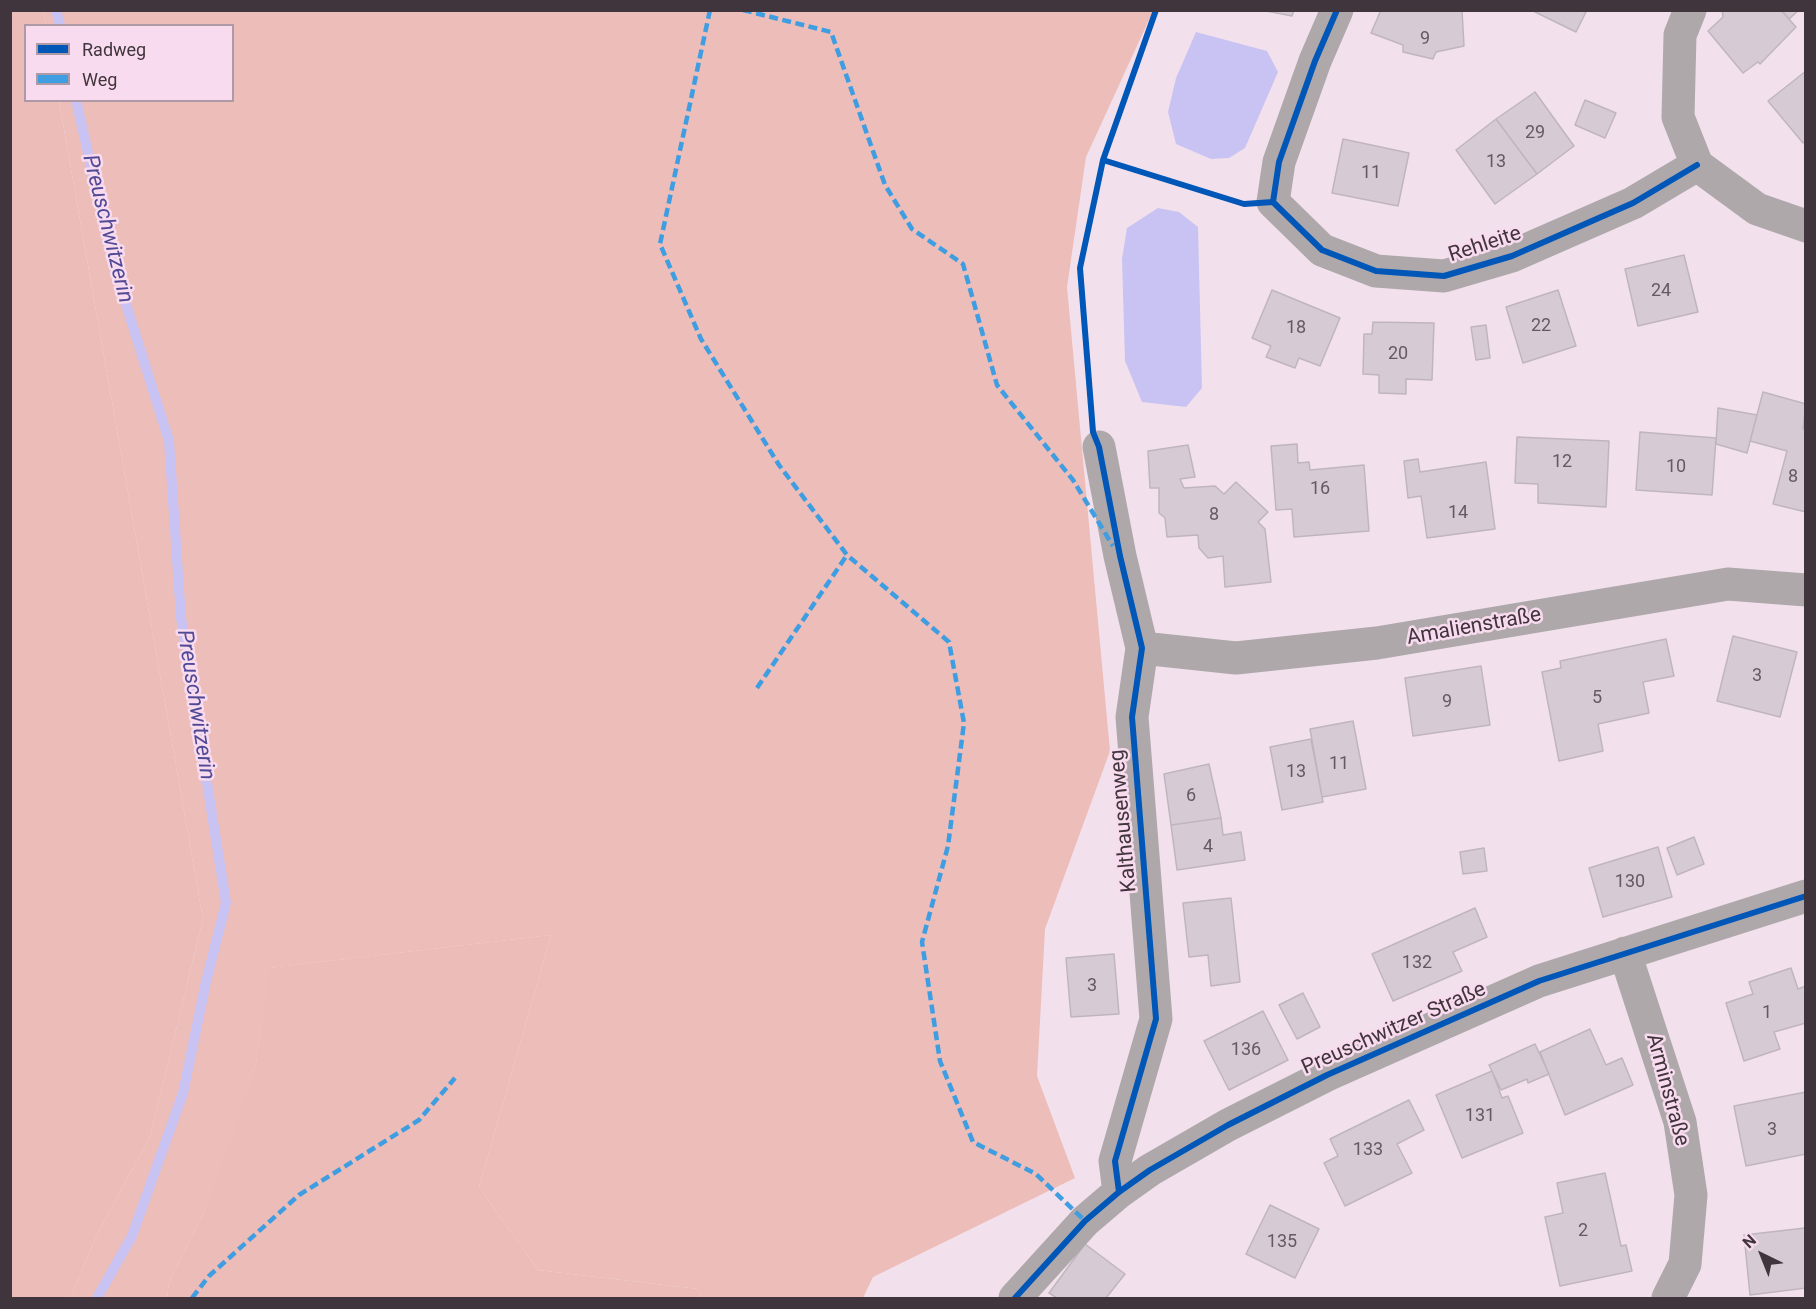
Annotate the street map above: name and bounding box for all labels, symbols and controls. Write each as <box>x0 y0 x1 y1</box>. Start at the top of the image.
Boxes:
legend <box>24 24 234 102</box>
house number: 9 <box>1420 28 1430 50</box>
text: Radweg <box>82 39 146 60</box>
text: Weg <box>82 69 117 90</box>
house number: 29 <box>1525 122 1545 144</box>
house number: 13 <box>1486 151 1506 173</box>
water label: Preuschwitzerin <box>76 152 138 306</box>
house number: 11 <box>1361 162 1381 184</box>
street label: Rehleite <box>1445 221 1525 269</box>
house number: 24 <box>1651 280 1671 302</box>
house number: 22 <box>1531 315 1551 337</box>
house number: 18 <box>1286 317 1306 339</box>
house number: 20 <box>1388 343 1408 365</box>
house number: 12 <box>1552 451 1572 473</box>
house number: 10 <box>1666 456 1686 478</box>
house number: 8 <box>1788 466 1798 488</box>
house number: 16 <box>1310 478 1330 500</box>
house number: 14 <box>1448 502 1468 524</box>
house number: 8 <box>1209 504 1219 526</box>
street label: Amalienstraße <box>1405 603 1543 651</box>
water label: Preuschwitzerin <box>170 628 220 782</box>
house number: 3 <box>1752 665 1762 687</box>
house number: 5 <box>1592 687 1602 709</box>
house number: 9 <box>1442 691 1452 713</box>
street label: Kalthausenweg <box>1105 748 1143 894</box>
house number: 11 <box>1329 753 1349 775</box>
house number: 13 <box>1286 761 1306 783</box>
house number: 6 <box>1186 785 1196 807</box>
house number: 4 <box>1203 836 1213 858</box>
house number: 130 <box>1615 871 1645 893</box>
house number: 132 <box>1402 952 1432 974</box>
house number: 3 <box>1087 975 1097 997</box>
street label: Preuschwitzer Straße <box>1298 977 1490 1081</box>
house number: 1 <box>1762 1002 1772 1024</box>
street label: Arminstraße <box>1640 1031 1694 1149</box>
house number: 136 <box>1231 1039 1261 1061</box>
house number: 131 <box>1465 1105 1495 1127</box>
house number: 3 <box>1767 1119 1777 1141</box>
house number: 133 <box>1353 1139 1383 1161</box>
house number: 2 <box>1578 1220 1588 1242</box>
north arrow <box>1732 1225 1792 1285</box>
house number: 135 <box>1267 1231 1297 1253</box>
text: N <box>1739 1231 1760 1252</box>

